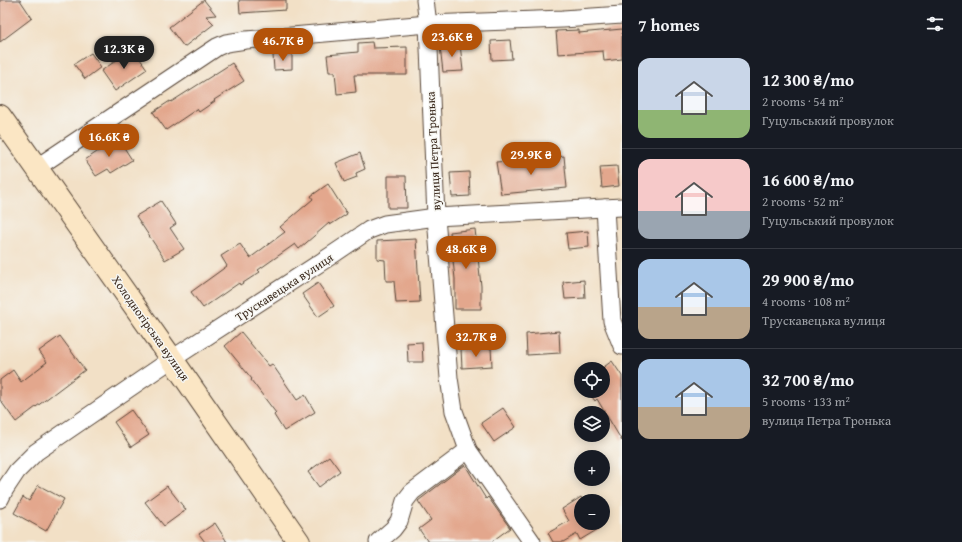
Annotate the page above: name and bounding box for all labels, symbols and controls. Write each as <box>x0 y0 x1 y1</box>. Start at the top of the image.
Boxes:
text: 7 homes <box>638 12 700 37</box>
icon: filters <box>924 13 946 35</box>
pin: 23.6K ₴ <box>415 24 489 58</box>
text: 23.6K ₴ <box>431 27 473 46</box>
pin: 46.7K ₴ <box>246 28 320 62</box>
text: 46.7K ₴ <box>262 31 304 50</box>
pin: 12.3K ₴ <box>87 36 161 70</box>
text: 12.3K ₴ <box>103 39 145 58</box>
text: 12 300 ₴/mo <box>762 67 854 92</box>
icon: home <box>670 74 718 122</box>
street label: вулиця Петра Тронька <box>421 91 445 211</box>
text: 2 rooms · 54 m² <box>762 92 844 111</box>
text: Гуцульський провулок <box>762 111 894 130</box>
pin: 16.6K ₴ <box>72 124 146 158</box>
text: 16.6K ₴ <box>88 127 130 146</box>
pin: 29.9K ₴ <box>494 142 568 176</box>
text: 29.9K ₴ <box>510 145 552 164</box>
text: 16 600 ₴/mo <box>762 167 854 192</box>
icon: home <box>670 175 718 223</box>
text: 2 rooms · 52 m² <box>762 192 844 211</box>
text: Гуцульський провулок <box>762 211 894 230</box>
pin: 48.6K ₴ <box>429 236 503 270</box>
text: 48.6K ₴ <box>445 239 487 258</box>
street label: Трускавецька вулиця <box>232 249 336 325</box>
text: 29 900 ₴/mo <box>762 267 854 292</box>
street label: Холодногірська вулиця <box>108 272 194 384</box>
icon: home <box>670 275 718 323</box>
text: 4 rooms · 108 m² <box>762 292 850 311</box>
text: Трускавецька вулиця <box>762 311 885 330</box>
pin: 32.7K ₴ <box>439 324 513 358</box>
text: 32.7K ₴ <box>455 327 497 346</box>
map controls <box>574 362 610 530</box>
button: locate <box>574 362 610 398</box>
text: 32 700 ₴/mo <box>762 367 854 392</box>
icon: home <box>670 375 718 423</box>
text: 5 rooms · 133 m² <box>762 392 850 411</box>
button: layers <box>574 406 610 442</box>
text: вулиця Петра Тронька <box>762 411 891 430</box>
button: + <box>574 450 610 486</box>
button: − <box>574 494 610 530</box>

